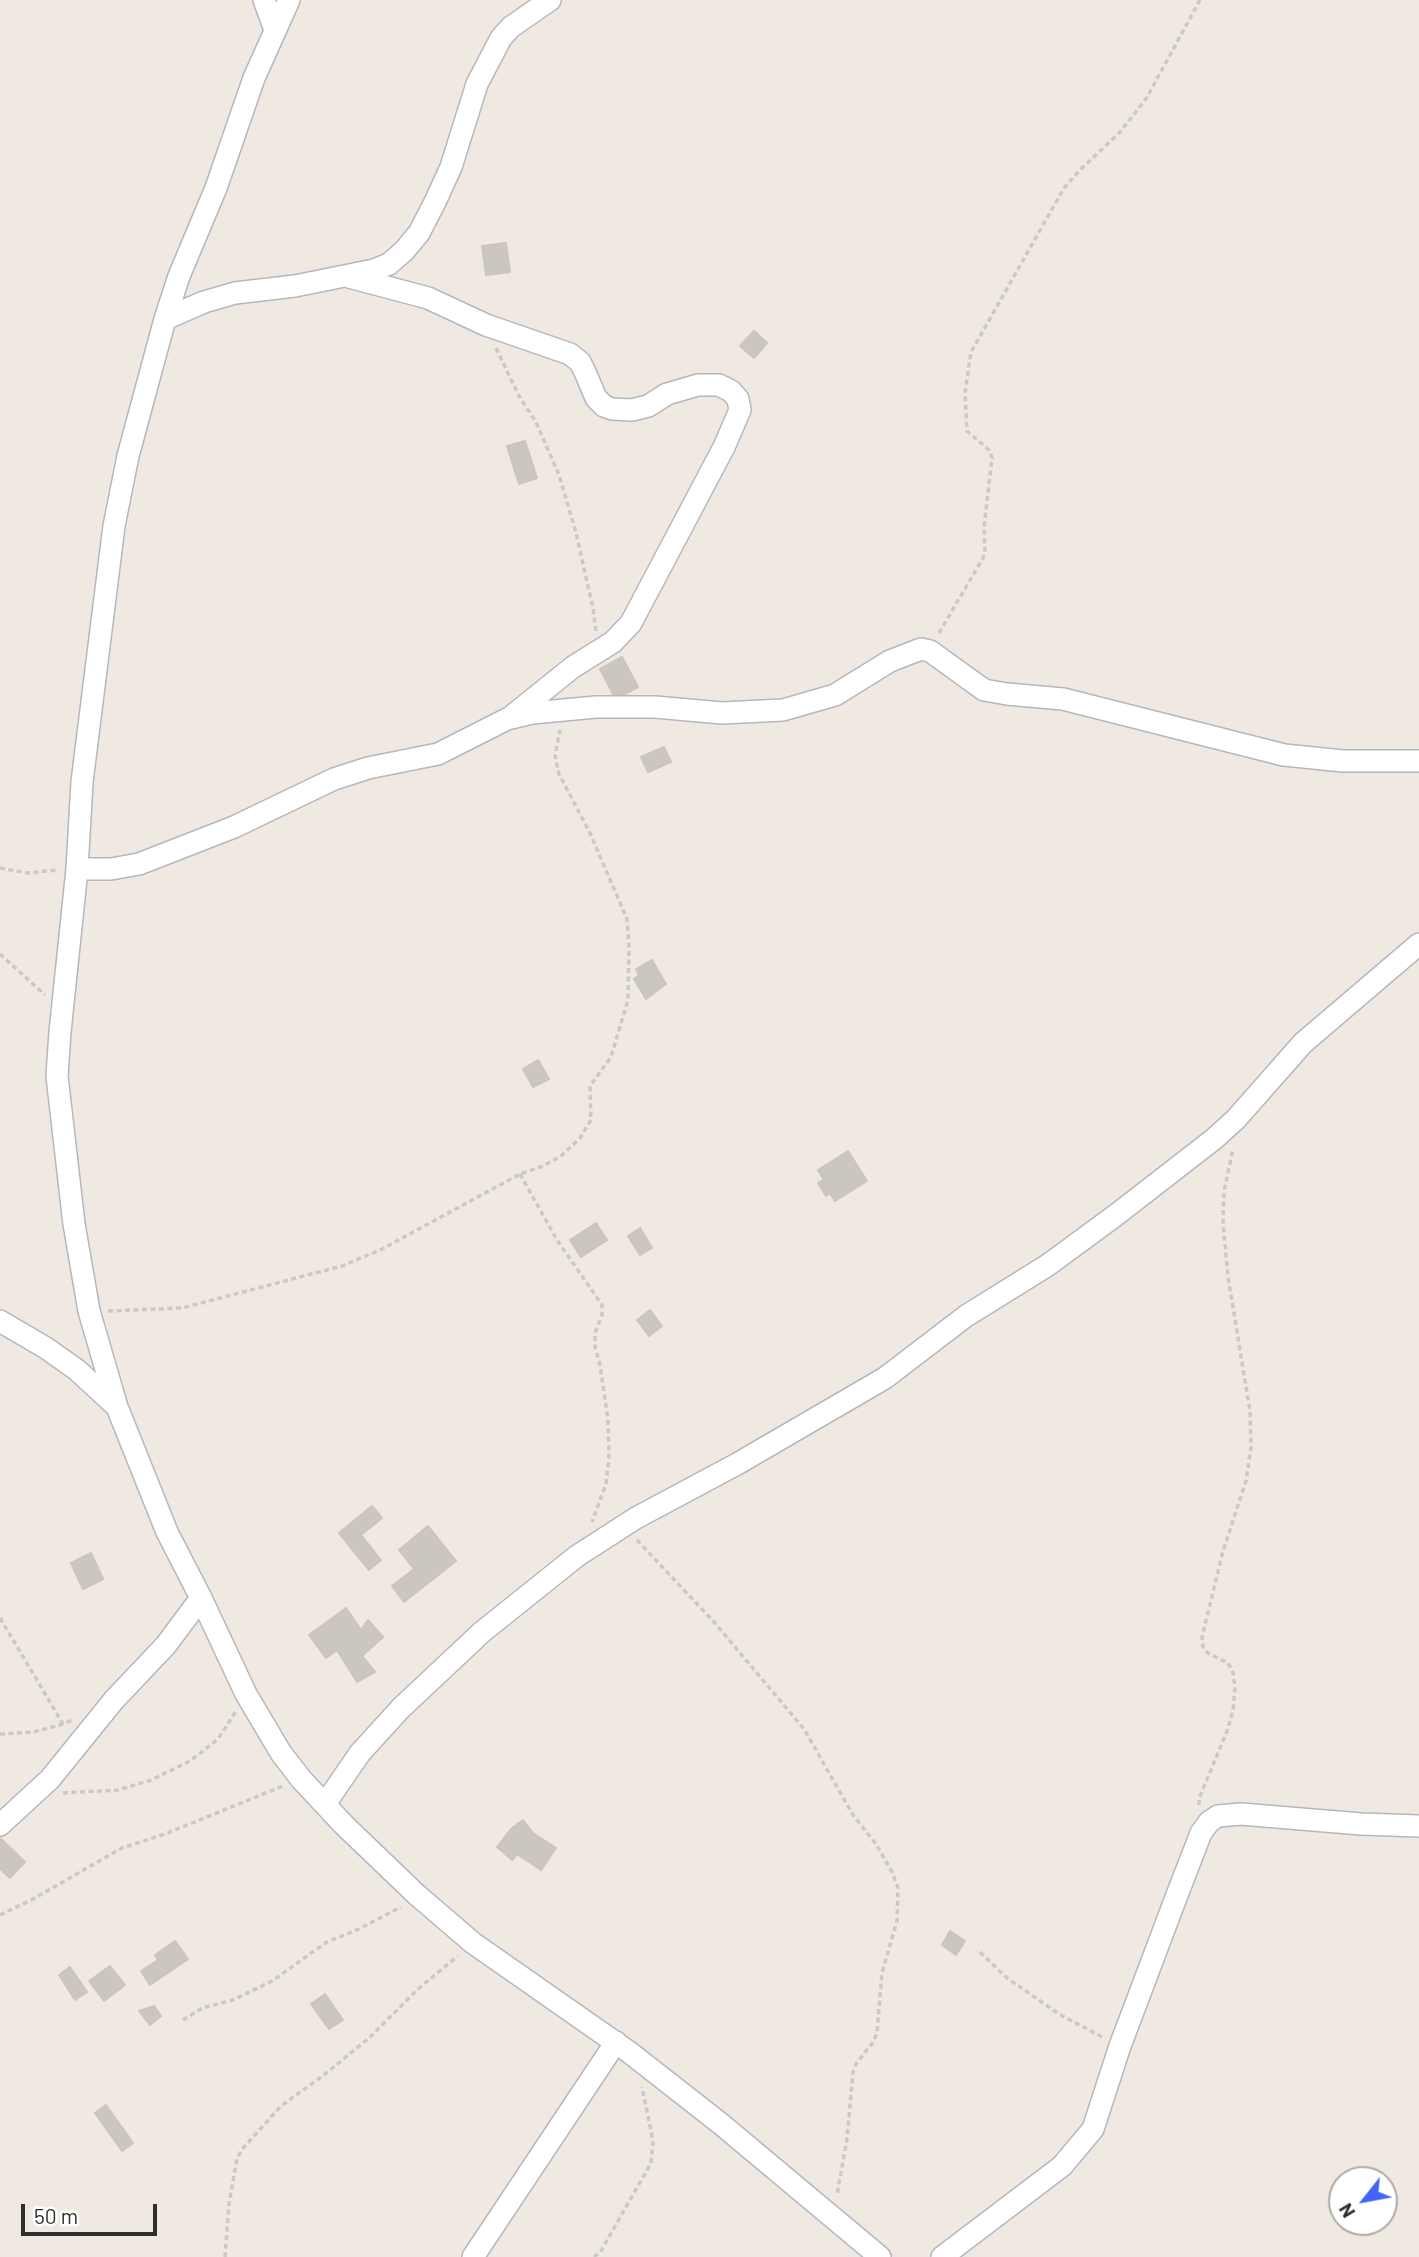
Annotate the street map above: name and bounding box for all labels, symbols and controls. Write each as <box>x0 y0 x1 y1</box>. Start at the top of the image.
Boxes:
north arrow <box>1328 2166 1398 2236</box>
scale bar <box>24 2190 161 2234</box>
text: N <box>1333 2200 1359 2222</box>
text: 50 m <box>34 2203 78 2228</box>

